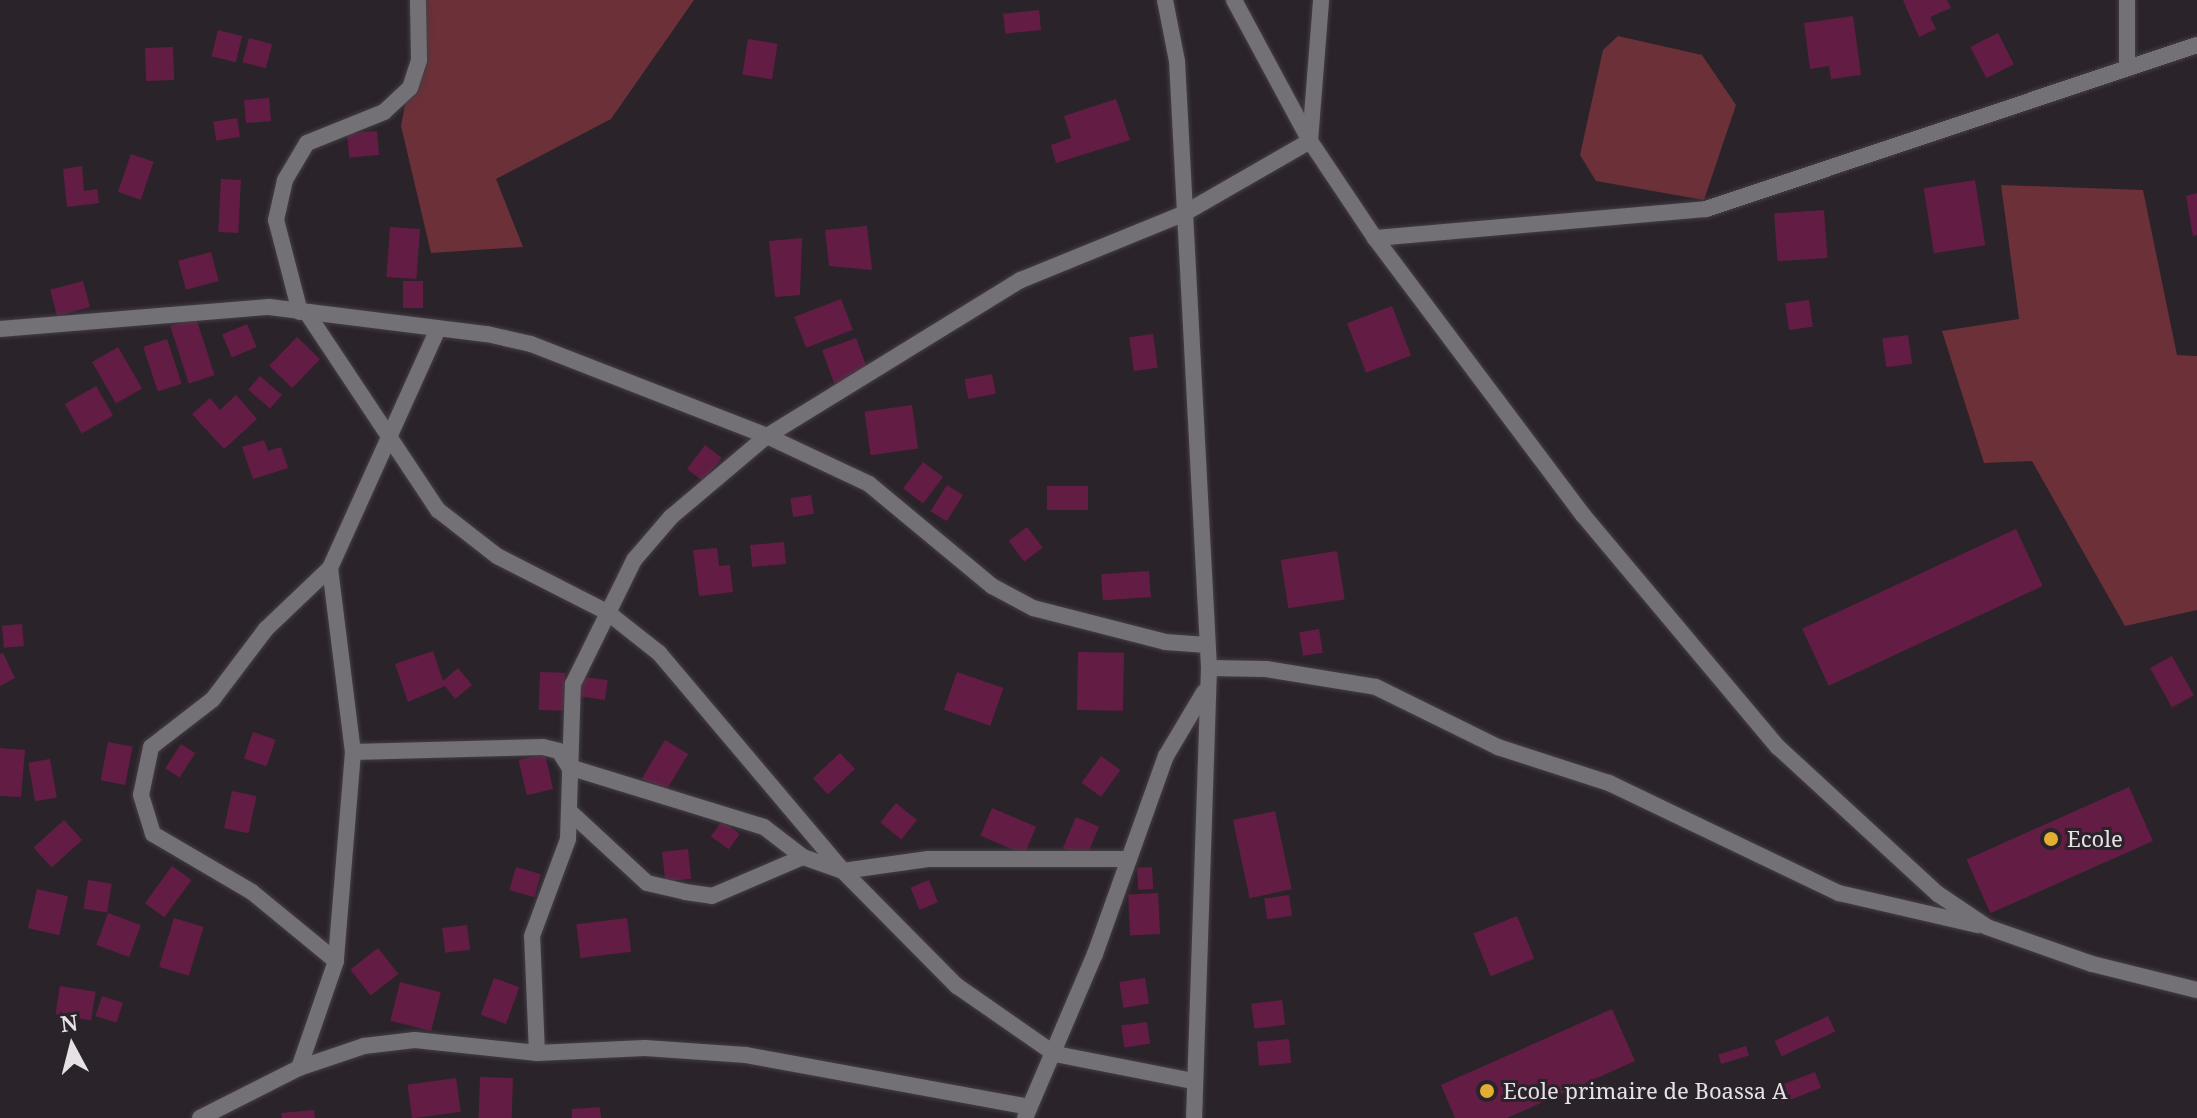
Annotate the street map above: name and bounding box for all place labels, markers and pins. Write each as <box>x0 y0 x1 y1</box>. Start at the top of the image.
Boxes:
place label: Ecole <box>2067 826 2123 852</box>
marker: Ecole <box>2042 830 2060 848</box>
place label: Ecole primaire de Boassa A <box>1503 1078 1787 1104</box>
marker: Ecole primaire de Boassa A <box>1478 1082 1496 1100</box>

